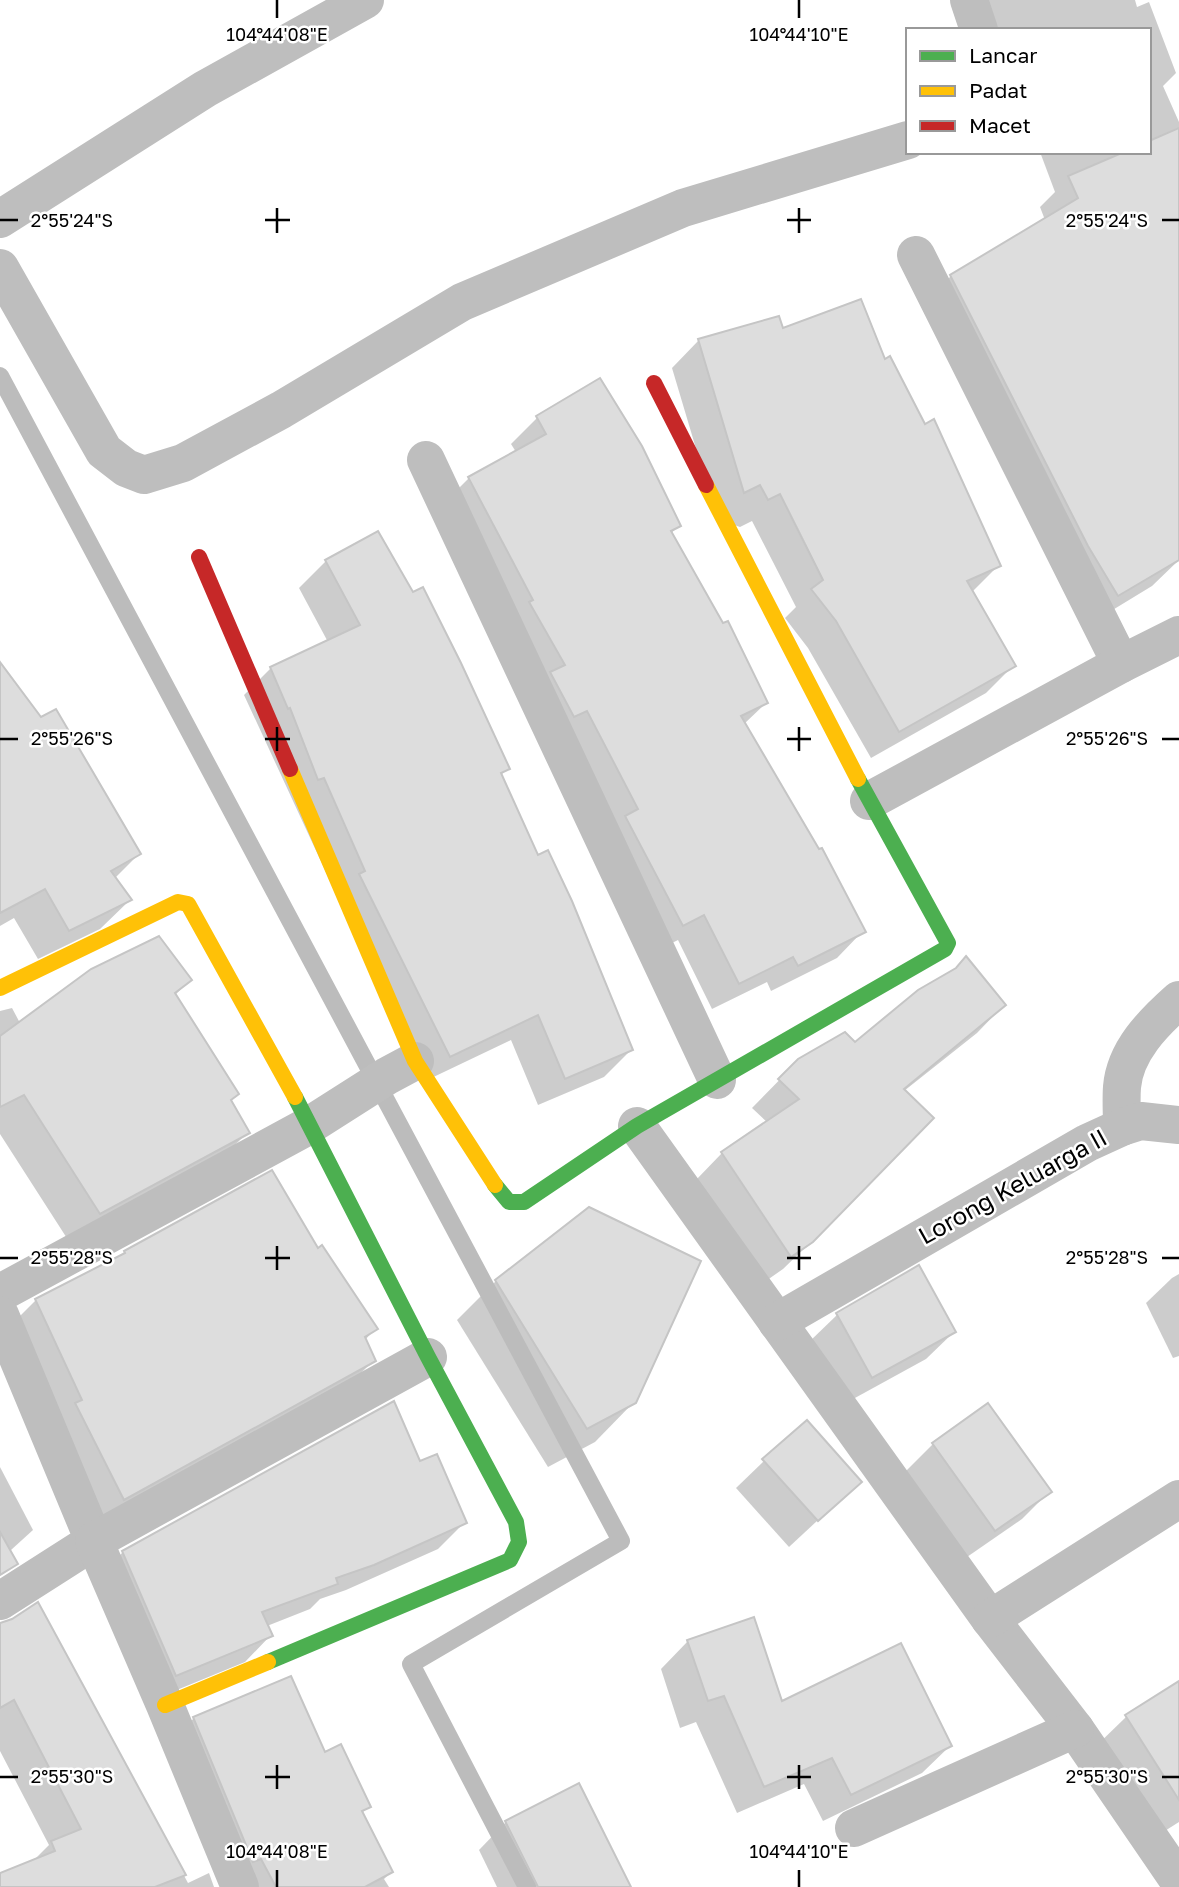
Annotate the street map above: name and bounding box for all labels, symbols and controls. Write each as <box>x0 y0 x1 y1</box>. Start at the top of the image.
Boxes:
text: 104°44'08"E <box>226 23 328 45</box>
text: 104°44'10"E <box>749 23 849 45</box>
legend <box>906 28 1151 154</box>
text: Lancar <box>969 42 1037 68</box>
text: Padat <box>969 77 1027 103</box>
text: Macet <box>969 112 1031 138</box>
text: 2°55'24"S <box>31 209 113 231</box>
text: 2°55'24"S <box>1066 209 1148 231</box>
text: 2°55'26"S <box>31 727 113 749</box>
text: 2°55'26"S <box>1066 727 1148 749</box>
street label: Lorong Keluarga II <box>913 1122 1112 1250</box>
text: 2°55'28"S <box>31 1246 113 1268</box>
text: 2°55'28"S <box>1066 1246 1148 1268</box>
text: 2°55'30"S <box>31 1765 113 1787</box>
text: 2°55'30"S <box>1066 1765 1148 1787</box>
text: 104°44'08"E <box>226 1840 328 1862</box>
text: 104°44'10"E <box>749 1840 849 1862</box>

